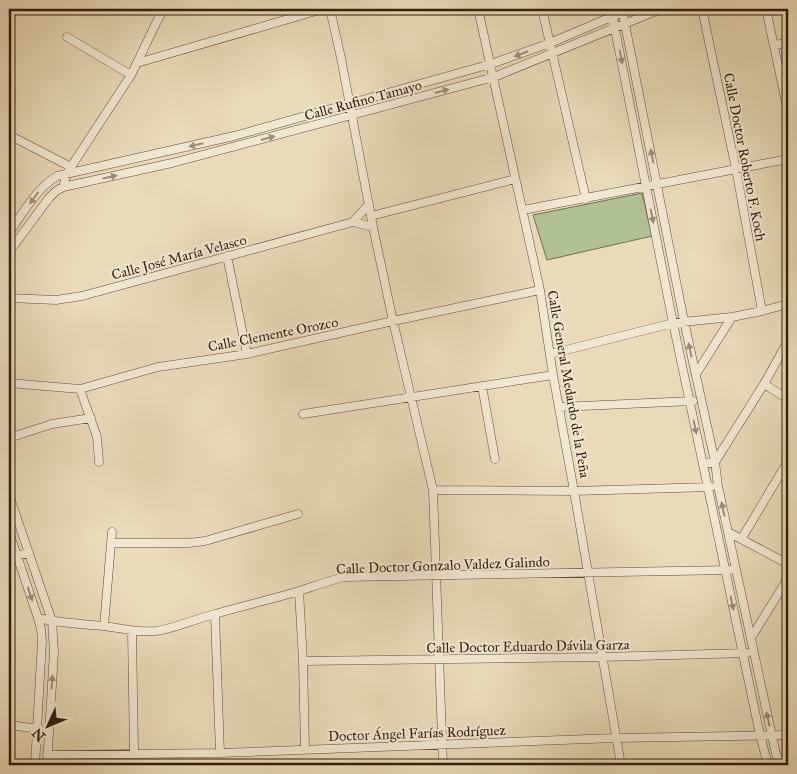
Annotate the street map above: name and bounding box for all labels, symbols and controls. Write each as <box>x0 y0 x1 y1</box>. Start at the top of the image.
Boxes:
one-way arrow <box>617 49 625 65</box>
one-way arrow <box>513 51 528 58</box>
street label: Calle Doctor Roberto F. Koch <box>720 72 769 243</box>
street label: Calle Rufino Tamayo <box>303 77 424 124</box>
one-way arrow <box>434 87 449 95</box>
one-way arrow <box>261 134 276 142</box>
one-way arrow <box>188 141 203 149</box>
one-way arrow <box>647 148 655 164</box>
one-way arrow <box>103 173 118 181</box>
one-way arrow <box>29 191 39 205</box>
one-way arrow <box>648 208 656 224</box>
street label: Calle José María Velasco <box>110 231 249 285</box>
street label: Calle General Medardo de la Peña <box>544 289 593 479</box>
street label: Calle Clemente Orozco <box>207 314 340 355</box>
one-way arrow <box>686 342 694 357</box>
one-way arrow <box>691 419 699 434</box>
one-way arrow <box>719 501 727 516</box>
street label: Calle Doctor Gonzalo Valdez Galindo <box>336 553 550 578</box>
one-way arrow <box>27 587 35 602</box>
one-way arrow <box>728 595 736 610</box>
street label: Calle Doctor Eduardo Dávila Garza <box>426 636 630 657</box>
one-way arrow <box>48 673 56 689</box>
north arrow <box>22 702 72 752</box>
one-way arrow <box>764 711 772 727</box>
street label: Doctor Ángel Farías Rodríguez <box>328 720 507 745</box>
text: N <box>29 724 49 745</box>

